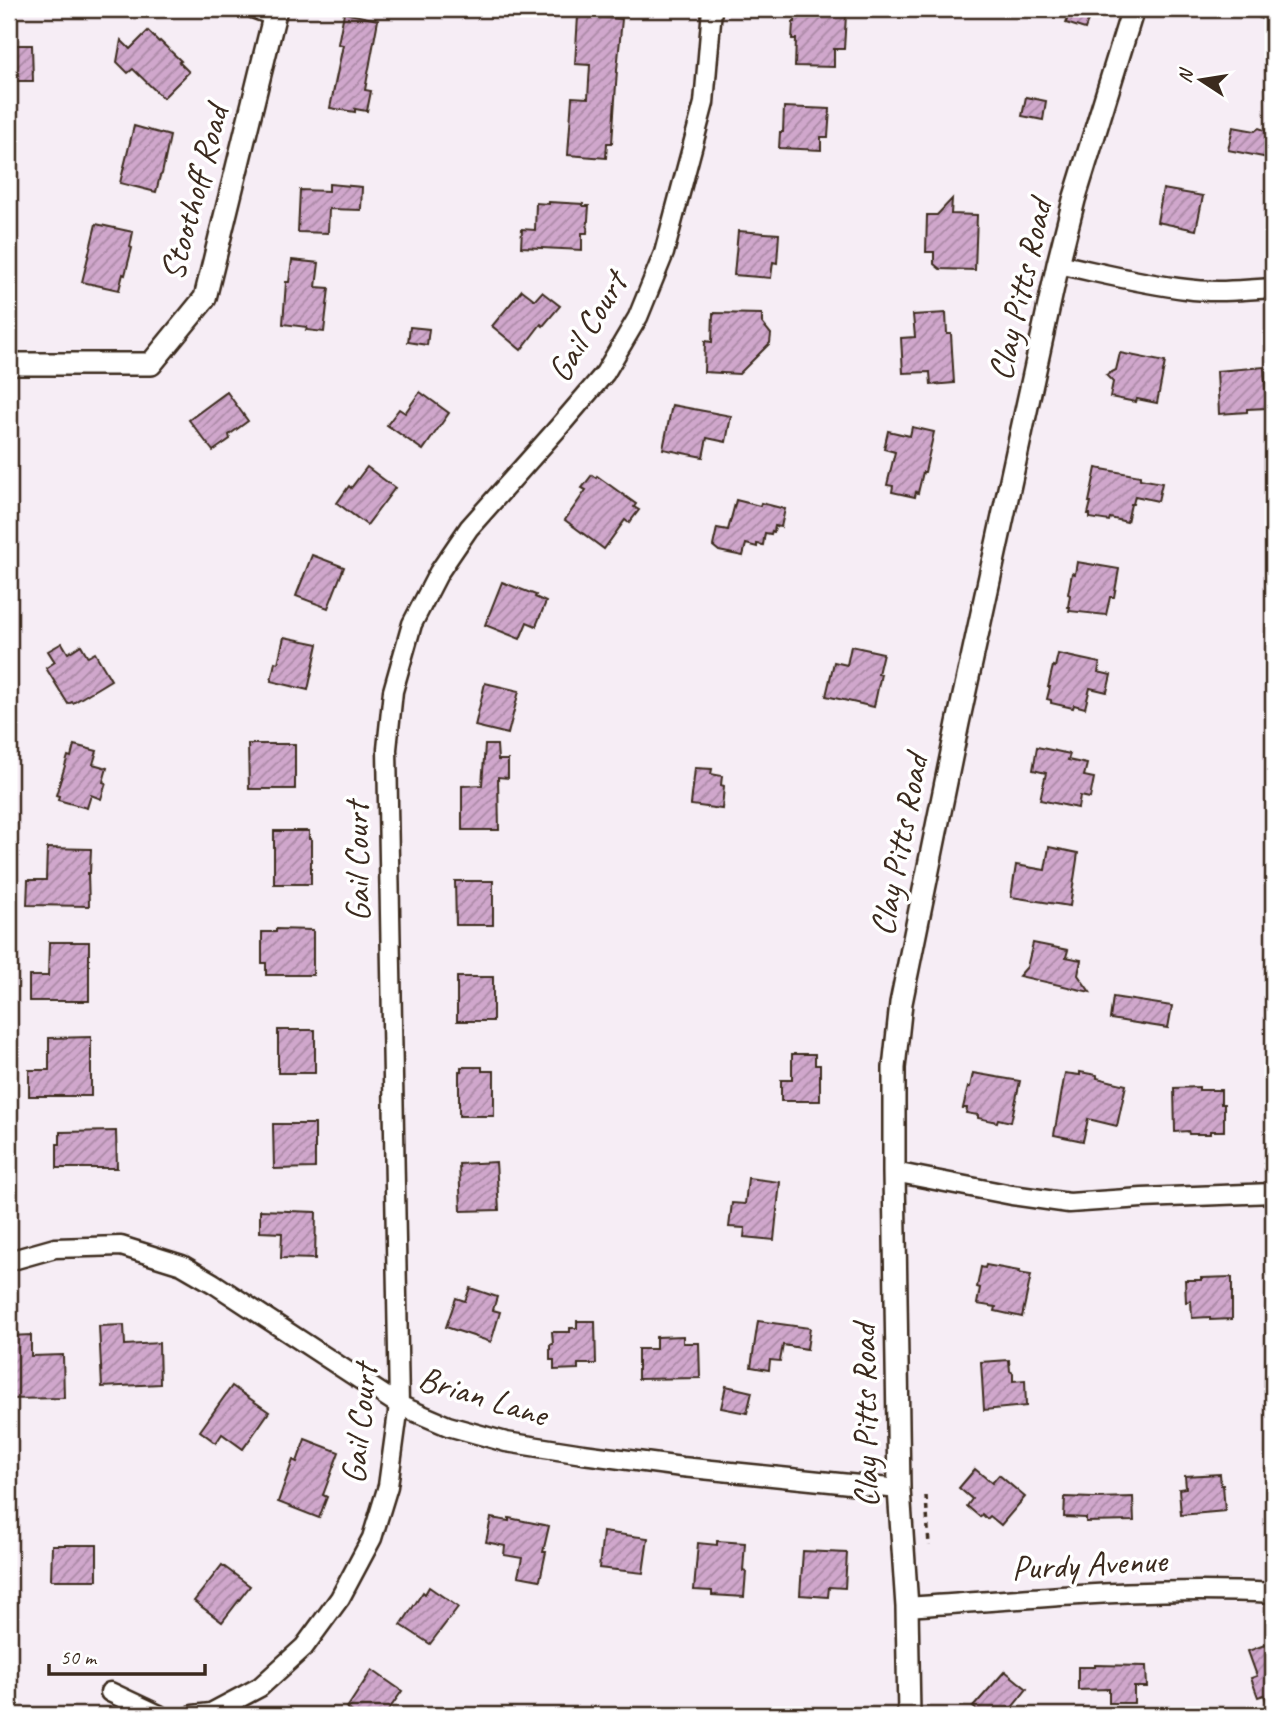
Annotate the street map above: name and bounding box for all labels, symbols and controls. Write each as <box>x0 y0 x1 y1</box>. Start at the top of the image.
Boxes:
north arrow <box>1166 46 1236 116</box>
text: N <box>1172 65 1199 85</box>
street label: Stoothoff Road <box>149 96 240 285</box>
street label: Clay Pitts Road <box>977 190 1064 384</box>
street label: Gail Court <box>537 260 639 390</box>
street label: Clay Pitts Road <box>859 746 940 939</box>
street label: Gail Court <box>333 797 381 922</box>
street label: Clay Pitts Road <box>841 1319 889 1508</box>
street label: Brian Lane <box>413 1355 555 1438</box>
street label: Gail Court <box>330 1358 388 1486</box>
street label: Purdy Avenue <box>1010 1537 1170 1591</box>
scale bar <box>49 1633 205 1677</box>
text: 50 m <box>60 1644 98 1670</box>

